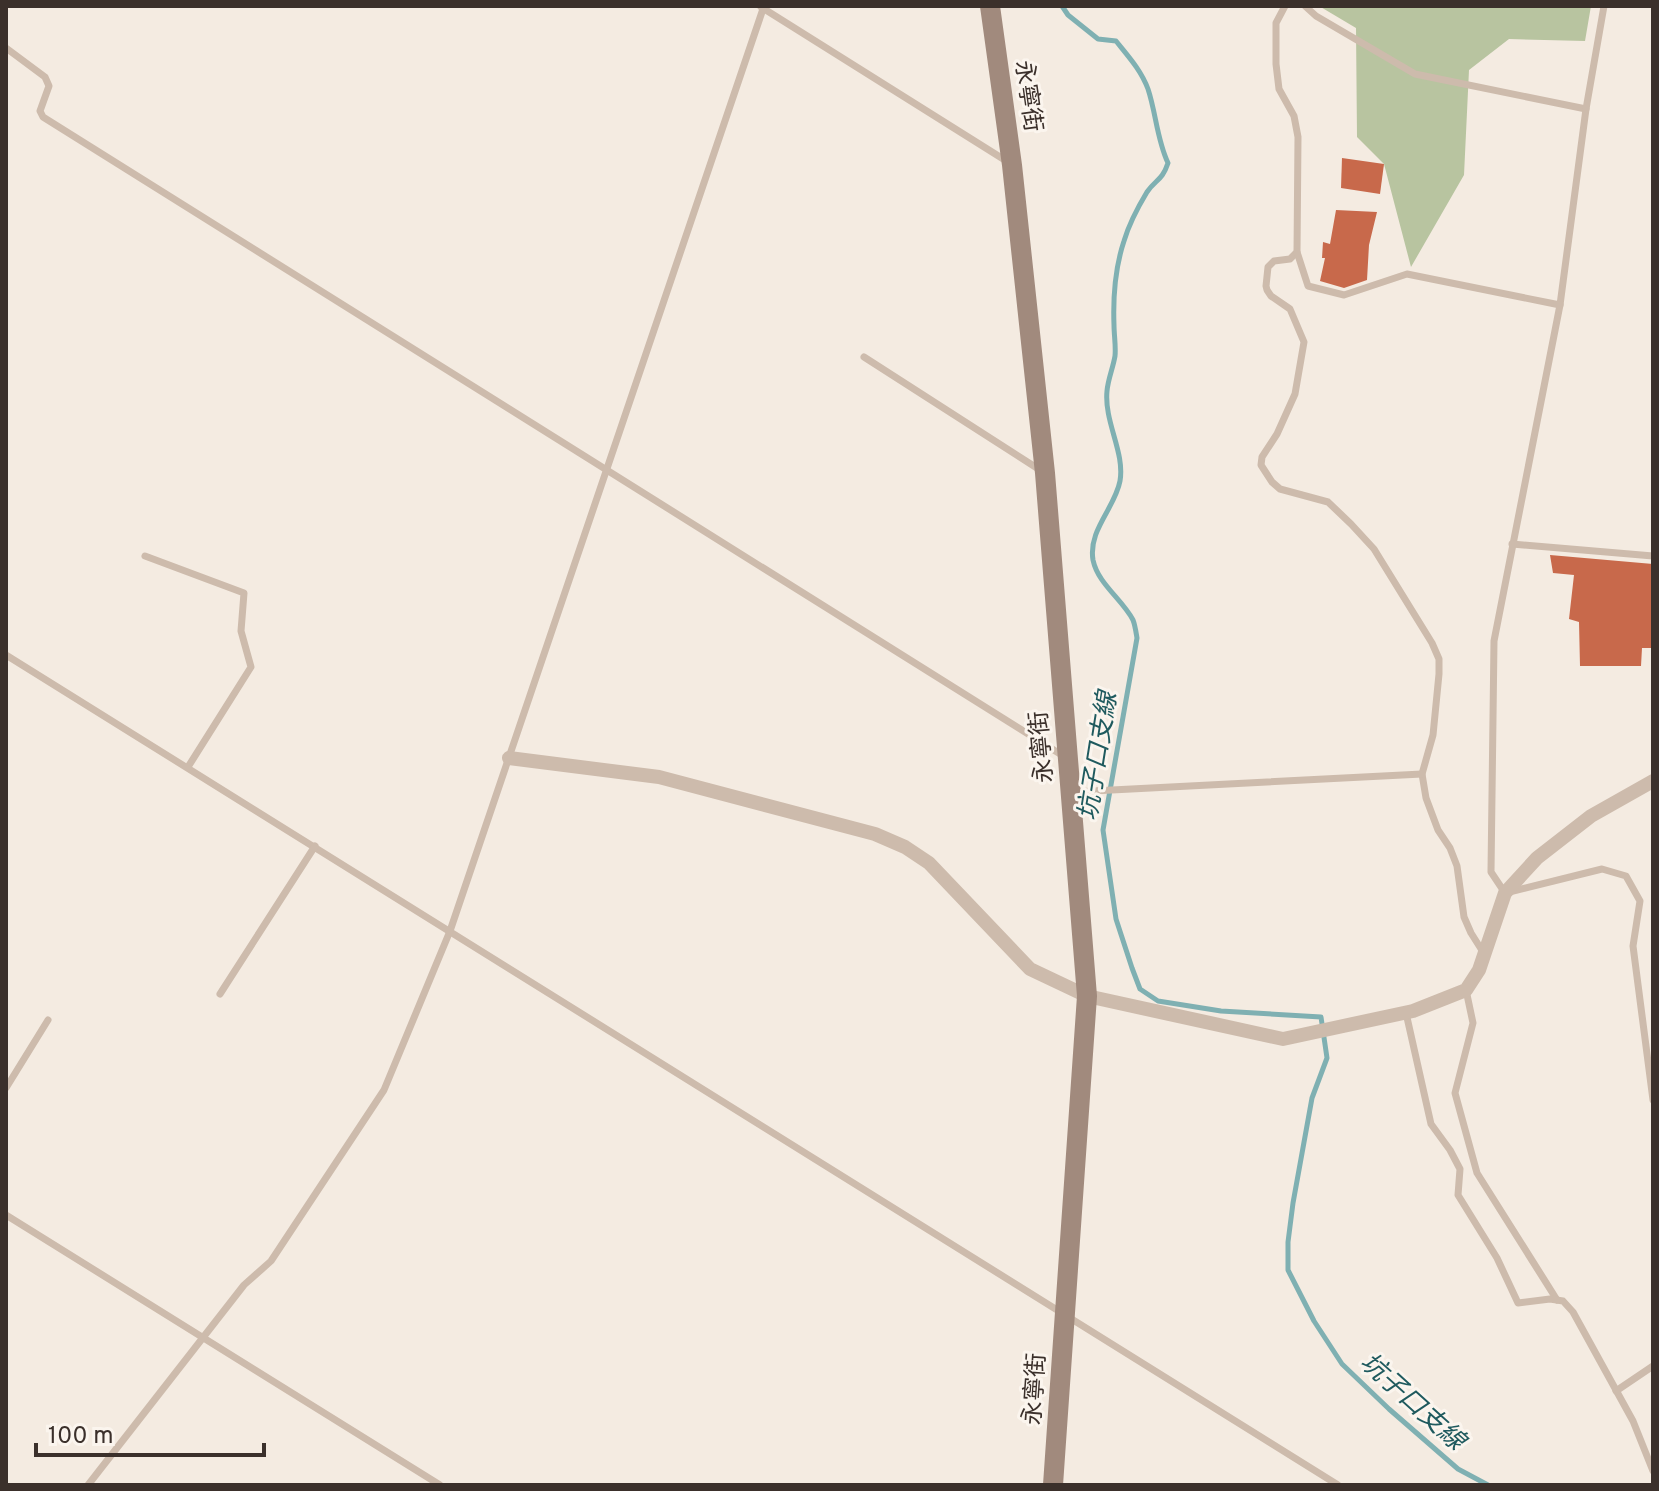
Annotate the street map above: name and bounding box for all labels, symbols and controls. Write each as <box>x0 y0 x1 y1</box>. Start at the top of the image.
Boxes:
street label: 永寧街 <box>1007 59 1047 134</box>
water label: 坑子口支線 <box>1073 687 1126 823</box>
street label: 永寧街 <box>1025 710 1061 784</box>
water label: 坑子口支線 <box>1352 1347 1473 1461</box>
street label: 永寧街 <box>1019 1352 1053 1426</box>
scale bar <box>36 1407 264 1457</box>
text: 100 m <box>48 1422 114 1452</box>

